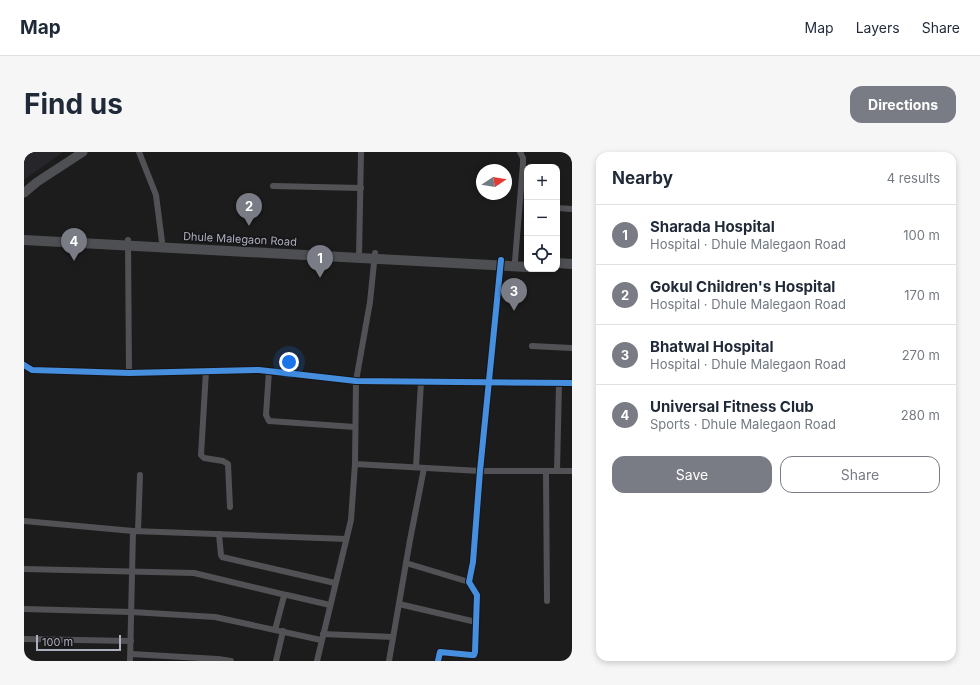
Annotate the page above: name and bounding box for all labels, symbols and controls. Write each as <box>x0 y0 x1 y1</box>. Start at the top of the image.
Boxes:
text: Map <box>20 16 61 39</box>
text: Map <box>805 19 834 36</box>
text: Layers <box>856 19 900 36</box>
text: Share <box>922 19 960 36</box>
button: Directions <box>850 86 956 123</box>
text: Find us <box>24 87 123 121</box>
north arrow <box>476 164 512 200</box>
map controls <box>524 164 560 272</box>
button: + <box>524 164 560 200</box>
text: Nearby <box>612 168 673 188</box>
text: 4 results <box>887 170 940 186</box>
pin: 2 <box>236 193 262 226</box>
button: − <box>524 200 560 236</box>
text: Sharada Hospital <box>650 217 775 236</box>
text: 1 <box>622 227 628 243</box>
text: 100 m <box>903 227 940 243</box>
pin: 4 <box>61 228 87 261</box>
street label: Dhule Malegaon Road <box>183 229 297 249</box>
button: locate <box>524 236 560 272</box>
text: Hospital · Dhule Malegaon Road <box>650 236 846 252</box>
pin: 1 <box>307 245 333 278</box>
text: Gokul Children's Hospital <box>650 277 835 296</box>
pin: 3 <box>501 278 527 311</box>
text: 2 <box>621 287 629 303</box>
text: 170 m <box>904 287 940 303</box>
text: Hospital · Dhule Malegaon Road <box>650 296 846 312</box>
text: Bhatwal Hospital <box>650 337 773 356</box>
text: 3 <box>621 347 629 363</box>
text: 270 m <box>902 347 940 363</box>
your location <box>279 352 299 372</box>
text: Hospital · Dhule Malegaon Road <box>650 356 846 372</box>
text: Universal Fitness Club <box>650 397 814 416</box>
text: 4 <box>621 407 629 423</box>
text: 280 m <box>901 407 940 423</box>
text: Sports · Dhule Malegaon Road <box>650 416 836 432</box>
button: Save <box>612 456 772 493</box>
button: Share <box>780 456 940 493</box>
scale bar <box>36 633 121 652</box>
text: 100 m <box>42 635 73 649</box>

